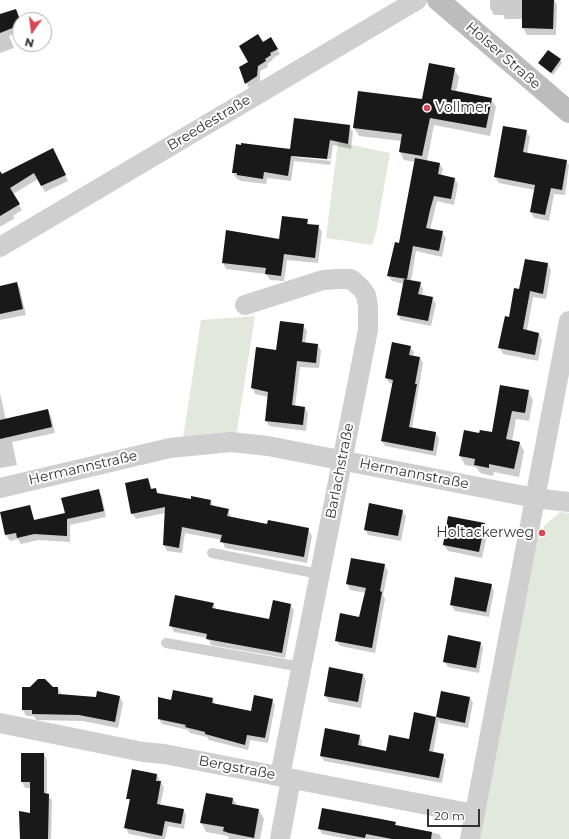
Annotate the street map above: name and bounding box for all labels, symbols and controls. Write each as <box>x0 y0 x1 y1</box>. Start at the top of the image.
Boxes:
north arrow <box>12 12 52 52</box>
street label: Holser Straße <box>462 19 544 93</box>
text: N <box>23 35 35 51</box>
street label: Breedestraße <box>164 91 254 155</box>
place label: Vollmer <box>435 100 489 116</box>
marker: Vollmer <box>422 103 432 113</box>
street label: Barlachstraße <box>322 422 358 520</box>
street label: Hermannstraße <box>27 447 139 489</box>
street label: Hermannstraße <box>358 455 470 493</box>
place label: Holtackerweg <box>436 525 534 541</box>
marker: Holtackerweg <box>537 528 547 538</box>
street label: Bergstraße <box>197 752 277 784</box>
scale bar <box>429 801 482 827</box>
text: 20 m <box>434 808 465 823</box>

